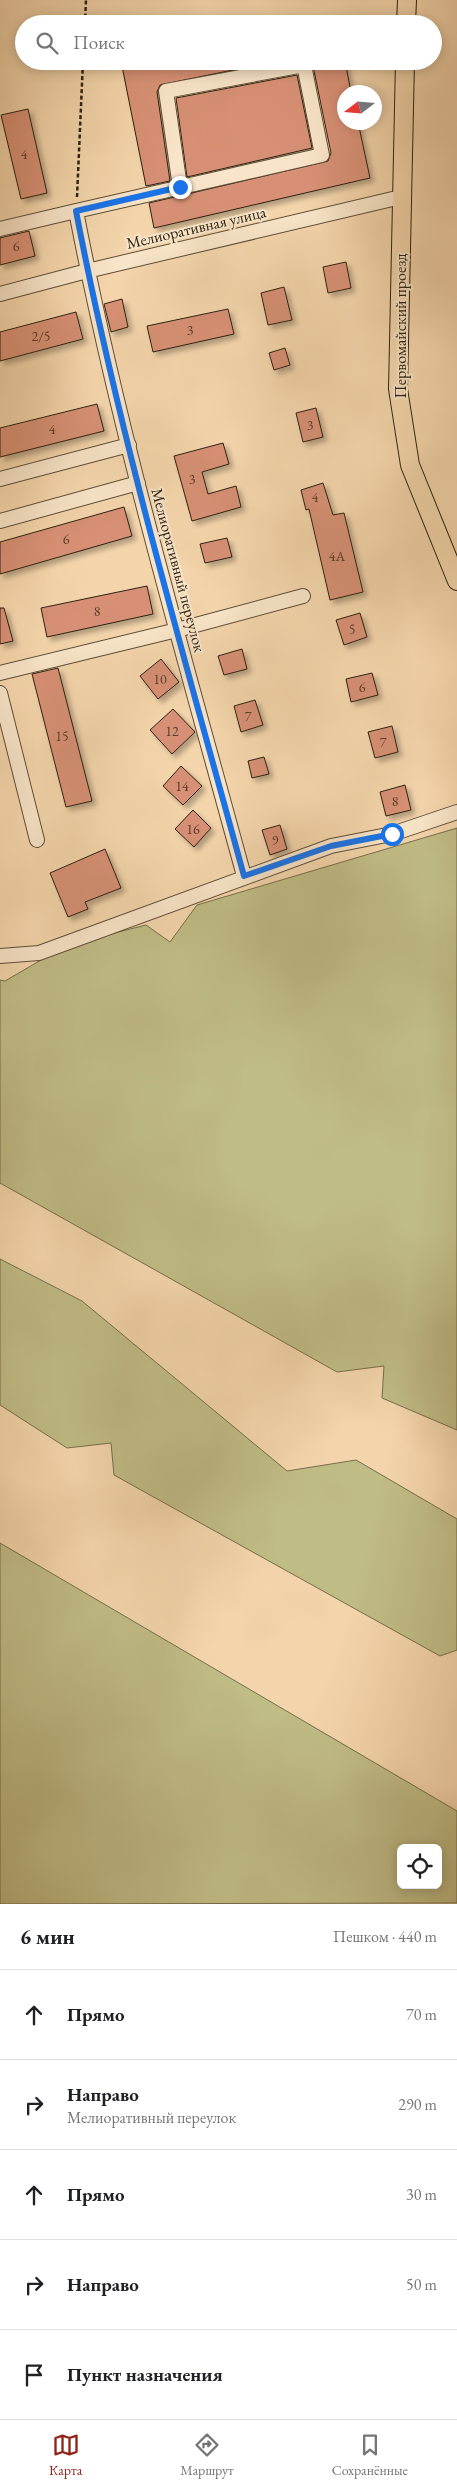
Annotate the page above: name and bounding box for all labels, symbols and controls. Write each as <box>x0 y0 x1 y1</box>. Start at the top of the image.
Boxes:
search box <box>15 15 442 70</box>
icon: search <box>33 29 61 57</box>
text: Поиск <box>73 30 125 55</box>
north arrow <box>337 85 382 130</box>
house number: 4 <box>21 145 28 163</box>
route end <box>169 176 192 199</box>
street label: Мелиоративная улица <box>124 201 269 254</box>
house number: 6 <box>13 237 20 255</box>
street label: Первомайский проезд <box>390 253 411 398</box>
house number: 3 <box>187 321 194 339</box>
house number: 2/5 <box>31 327 51 345</box>
house number: 3 <box>307 416 314 434</box>
house number: 4 <box>49 420 56 438</box>
house number: 3 <box>189 470 196 488</box>
street label: Мелиоративный переулок <box>147 486 211 655</box>
house number: 4 <box>312 488 319 506</box>
house number: 6 <box>63 530 70 548</box>
house number: 4А <box>329 547 346 565</box>
house number: 8 <box>94 602 101 620</box>
house number: 5 <box>349 620 355 638</box>
house number: 10 <box>153 670 167 688</box>
house number: 6 <box>359 678 366 696</box>
house number: 7 <box>245 707 252 725</box>
house number: 12 <box>165 722 179 740</box>
house number: 15 <box>55 727 69 745</box>
house number: 7 <box>380 733 387 751</box>
house number: 14 <box>175 777 189 795</box>
house number: 8 <box>392 792 399 810</box>
house number: 16 <box>186 820 200 838</box>
route start <box>381 823 404 846</box>
house number: 9 <box>272 831 279 849</box>
map controls <box>397 1844 442 1889</box>
button: locate <box>397 1844 442 1889</box>
text: 6 мин <box>20 1923 75 1950</box>
text: Пешком · 440 m <box>333 1926 437 1947</box>
icon: ahead <box>20 2001 48 2029</box>
text: Прямо <box>67 2002 125 2027</box>
text: 70 m <box>406 2004 437 2025</box>
text: Направо <box>67 2082 139 2107</box>
icon: right <box>20 2091 48 2119</box>
text: 290 m <box>398 2094 437 2115</box>
text: Мелиоративный переулок <box>67 2107 236 2128</box>
icon: ahead <box>20 2181 48 2209</box>
text: Прямо <box>67 2182 125 2207</box>
text: 30 m <box>406 2184 437 2205</box>
icon: right <box>20 2271 48 2299</box>
text: Направо <box>67 2272 139 2297</box>
text: 50 m <box>406 2274 437 2295</box>
icon: arrive <box>20 2361 48 2389</box>
text: Пункт назначения <box>67 2362 223 2387</box>
tab: Карта <box>49 2431 82 2479</box>
tab: Маршрут <box>180 2431 234 2479</box>
tab: Сохранённые <box>332 2431 408 2479</box>

